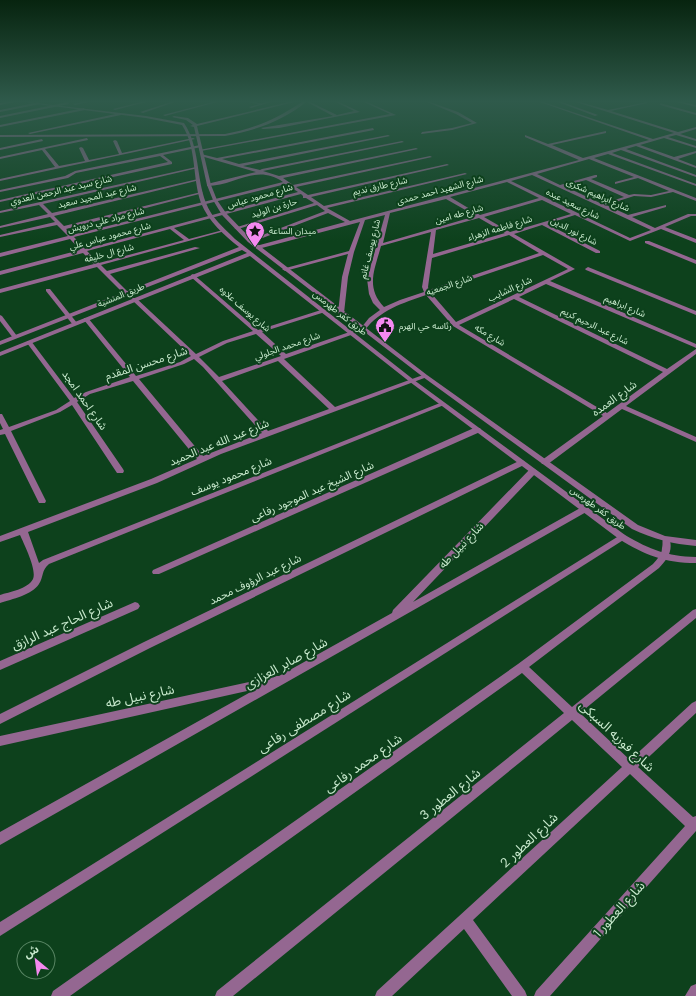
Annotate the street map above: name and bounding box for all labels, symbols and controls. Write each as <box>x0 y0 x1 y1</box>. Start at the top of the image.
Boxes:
street label: شارع سيد عبد الرحمن العدوي <box>9 172 113 209</box>
street label: شارع الشهيد احمد حمدى <box>395 173 485 208</box>
street label: شارع طارق نديم <box>351 174 409 199</box>
street label: شارع ابراهيم شكرى <box>564 176 632 215</box>
street label: شارع عبد المجيد سعيد <box>56 181 138 212</box>
street label: شارع محمود عباس <box>226 181 294 212</box>
street label: شارع سعيد عبده <box>544 186 602 223</box>
street label: حارة بن الوليد <box>250 195 298 221</box>
street label: شارع طه امين <box>434 201 485 228</box>
street label: شارع مراد علي درويش <box>66 205 146 236</box>
street label: شارع فاطمه الزهراء <box>466 213 534 244</box>
street label: شارع نور الدين <box>548 214 599 249</box>
street label: شارع يوسف غانم <box>357 218 384 280</box>
street label: شارع محمود عباس علي <box>68 219 152 254</box>
place icon: ميدان الساعة <box>244 220 266 248</box>
place label: ميدان الساعة <box>269 225 316 237</box>
street label: شارع ال خليفه <box>83 241 135 266</box>
street label: شارع الجمعيه <box>424 272 474 299</box>
street label: شارع الشايب <box>486 274 534 305</box>
street label: طريق المنشية <box>96 280 146 310</box>
street label: شارع يوسف علاوه <box>216 284 273 335</box>
street label: طريق كفر طهرمس <box>310 288 370 338</box>
street label: شارع ابراهيم <box>602 292 647 321</box>
street label: شارع عبد الرحيم كريم <box>559 305 631 348</box>
public building icon: رئاسه حي الهرم <box>374 315 396 343</box>
place label: رئاسه حي الهرم <box>399 320 452 333</box>
street label: شارع مكه <box>472 321 507 350</box>
street label: شارع محمد الجلولي <box>252 329 322 364</box>
street label: شارع محسن المقدم <box>103 343 190 384</box>
street label: شارع احمد امجد <box>58 367 111 434</box>
street label: شارع العمده <box>589 377 640 420</box>
street label: شارع عبد الله عبد الحميد <box>167 415 272 469</box>
street label: شارع محمود يوسف <box>188 453 274 500</box>
street label: شارع الشيخ عبد الموجود رفاعى <box>248 457 377 526</box>
street label: طريق كفر طهرمس <box>568 484 628 532</box>
street label: شارع نبيل طه <box>435 519 487 572</box>
street label: شارع عبد الرؤوف محمد <box>207 550 304 608</box>
street label: شارع الحاج عبد الرازق <box>9 594 116 656</box>
street label: شارع صابر العزازى <box>242 633 331 695</box>
street label: شارع نبيل طه <box>104 680 176 714</box>
street label: شارع مصطفى رفاعى <box>254 686 355 758</box>
street label: شارع فوزيه السبكى <box>574 697 658 777</box>
street label: شارع محمد رفاعى <box>320 730 407 798</box>
street label: شارع العطور 3 <box>416 764 485 825</box>
street label: شارع العطور 2 <box>496 809 563 873</box>
street label: شارع العطور 1 <box>589 877 650 942</box>
north arrow <box>16 940 56 980</box>
text: ش <box>21 941 41 961</box>

